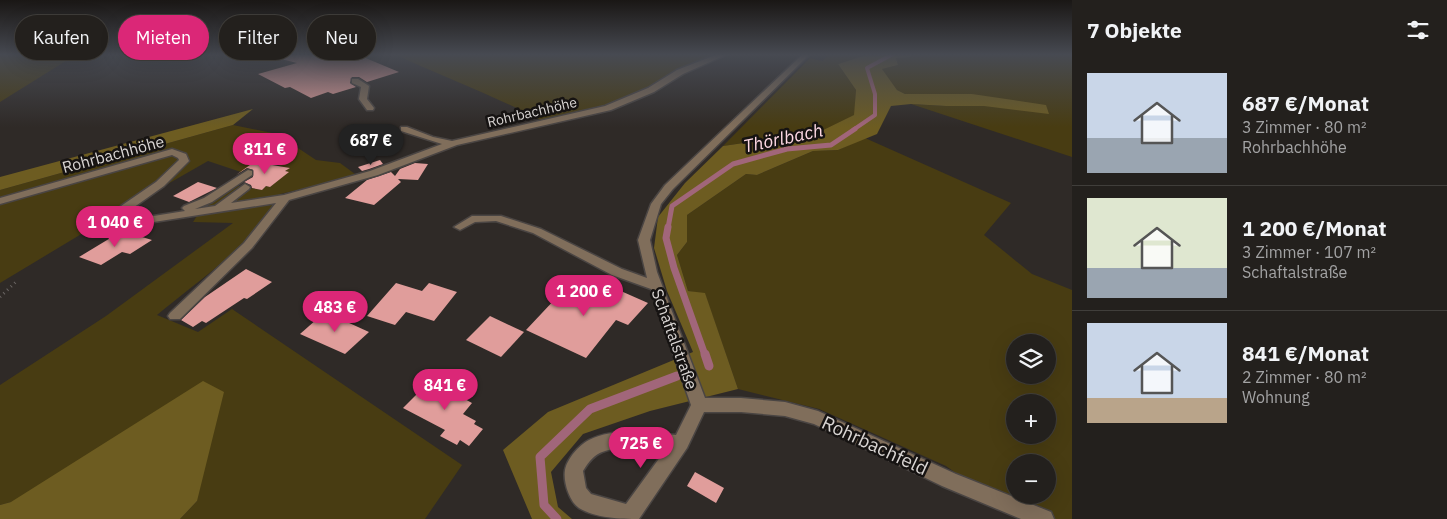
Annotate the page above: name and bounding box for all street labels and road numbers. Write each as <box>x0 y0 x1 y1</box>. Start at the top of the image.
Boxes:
street label: Rohrbachhöhe <box>485 93 579 131</box>
street label: Rohrbachhöhe <box>60 131 166 177</box>
street label: Schaftalstraße <box>648 286 702 392</box>
street label: Rohrbachfeld <box>818 410 932 480</box>

